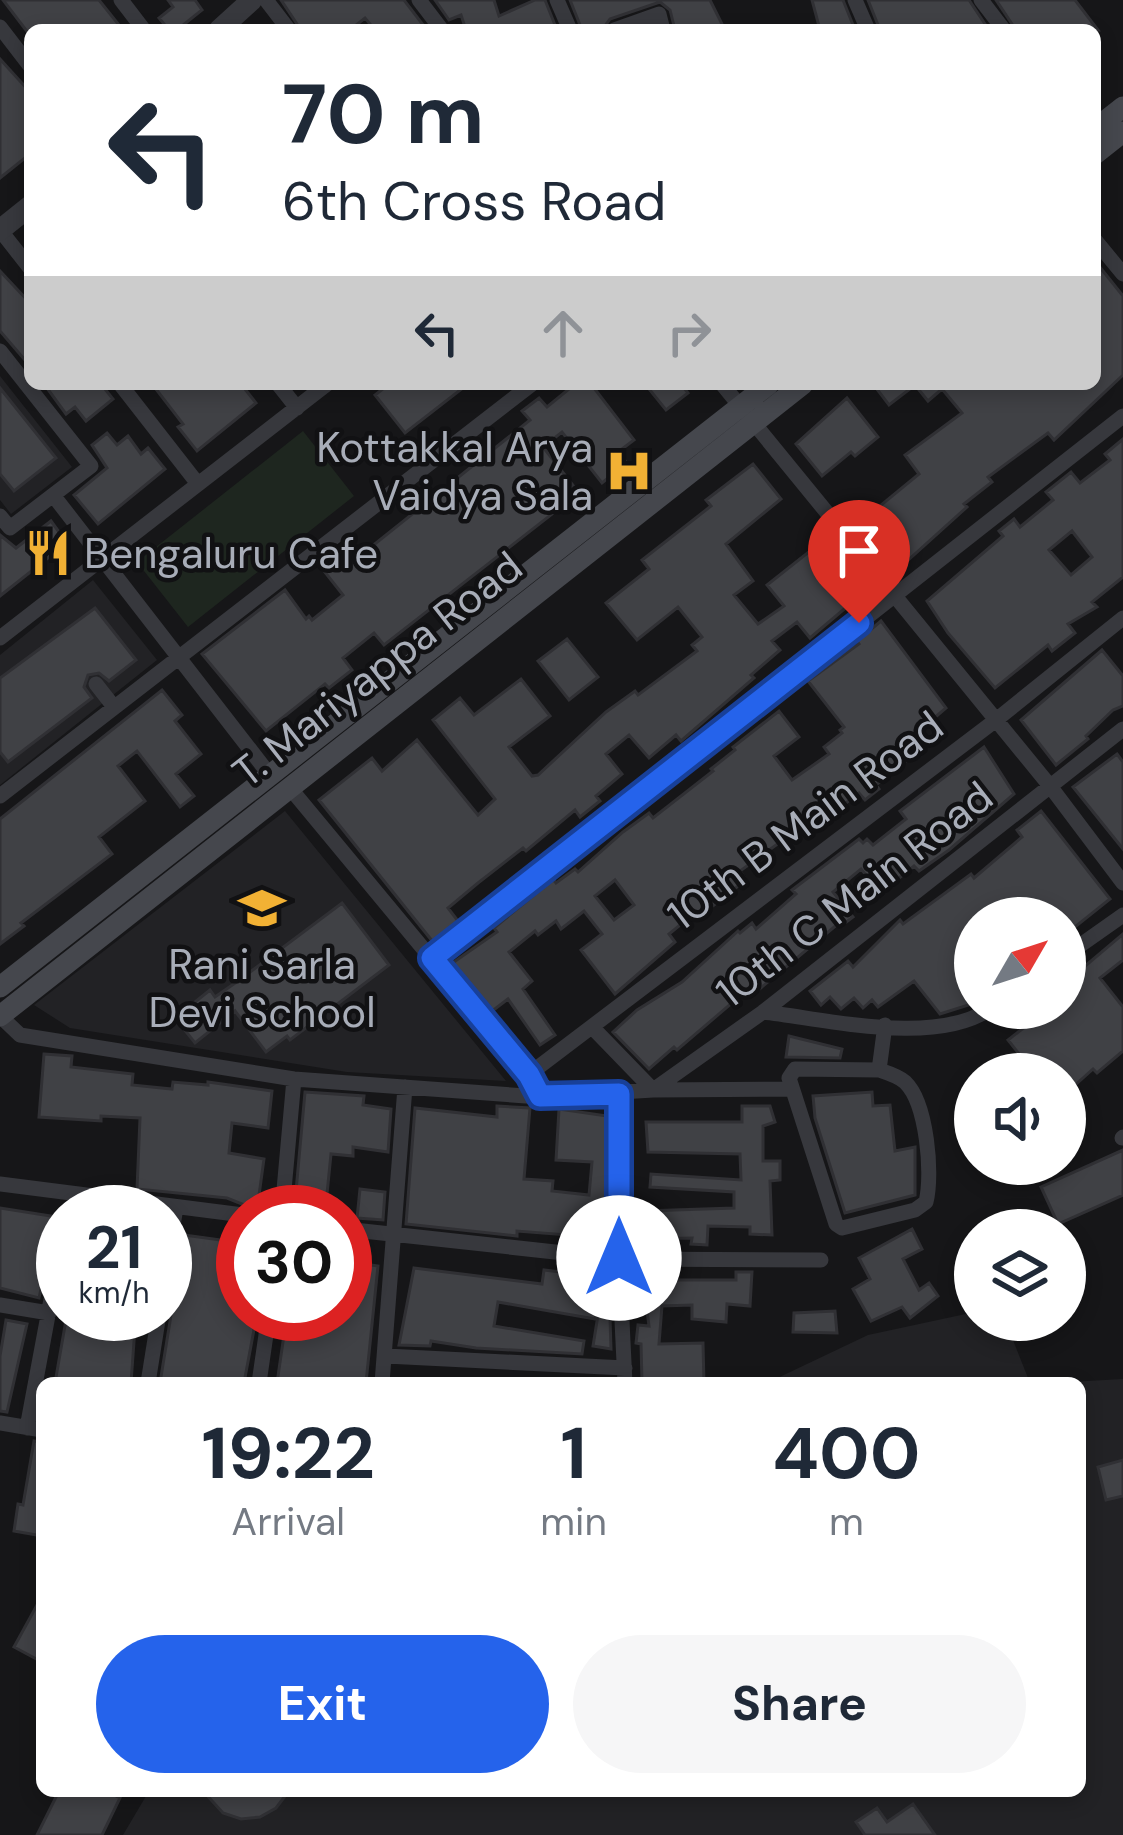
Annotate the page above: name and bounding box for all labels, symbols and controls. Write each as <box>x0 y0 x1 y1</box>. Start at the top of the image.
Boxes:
text: 70 m <box>282 60 485 169</box>
icon: left <box>84 72 240 228</box>
text: 6th Cross Road <box>282 166 666 237</box>
icon: left <box>404 300 470 366</box>
icon: ahead <box>530 300 596 366</box>
icon: right <box>656 300 722 366</box>
place label: Kottakkal Arya Vaidya Sala <box>316 420 593 523</box>
hospital icon: Kottakkal Arya Vaidya Sala <box>604 446 654 496</box>
pin <box>808 500 910 623</box>
icon: arrive <box>826 518 892 584</box>
place label: Bengaluru Cafe <box>84 526 378 581</box>
restaurant icon: Bengaluru Cafe <box>23 528 73 578</box>
street label: T. Mariyappa Road <box>221 539 533 800</box>
street label: 10th B Main Road <box>656 699 954 942</box>
street label: 10th C Main Road <box>705 769 1004 1020</box>
school or university icon: Rani Sarla Devi School <box>237 883 287 933</box>
north arrow <box>954 897 1086 1029</box>
map controls <box>954 897 1086 1341</box>
place label: Rani Sarla Devi School <box>148 937 376 1040</box>
button: sound <box>954 1053 1086 1185</box>
speed limit sign: 30 <box>216 1185 372 1341</box>
position arrow <box>556 1195 682 1321</box>
text: 21 <box>86 1208 142 1287</box>
button: layers <box>954 1209 1086 1341</box>
text: km/h <box>79 1273 149 1312</box>
text: 19:22 <box>202 1407 375 1500</box>
text: 1 <box>560 1407 587 1500</box>
text: 400 <box>772 1407 921 1500</box>
text: Arrival <box>231 1496 345 1547</box>
text: min <box>540 1496 607 1547</box>
text: m <box>829 1496 864 1547</box>
button: Exit <box>96 1635 549 1773</box>
button: Share <box>573 1635 1026 1773</box>

